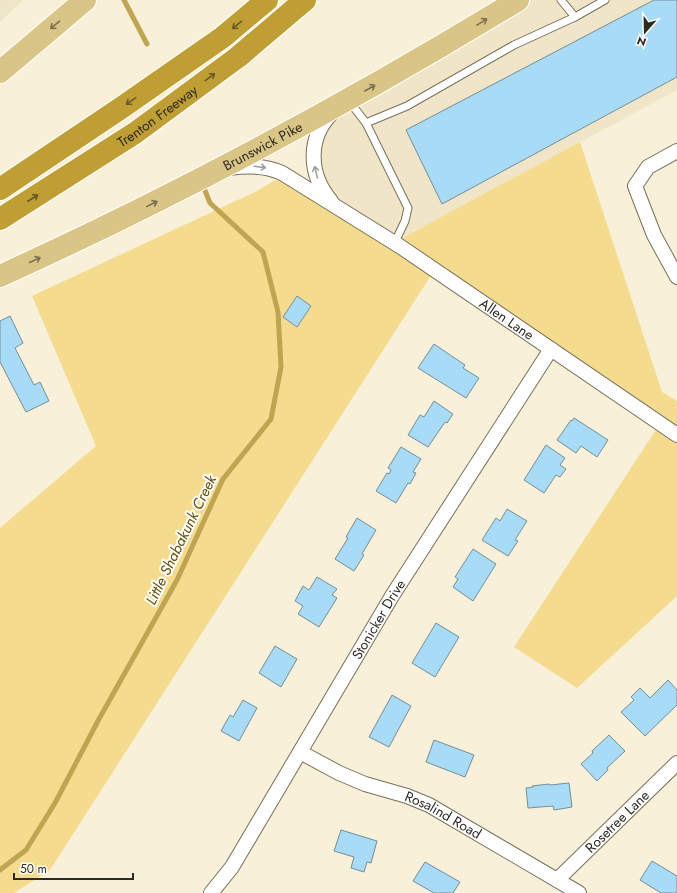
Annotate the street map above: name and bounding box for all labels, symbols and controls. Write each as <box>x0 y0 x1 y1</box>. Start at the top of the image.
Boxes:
north arrow <box>625 12 665 52</box>
one-way arrow <box>476 18 487 26</box>
one-way arrow <box>50 21 61 30</box>
one-way arrow <box>231 21 242 30</box>
text: N <box>635 32 648 50</box>
one-way arrow <box>204 73 215 82</box>
street label: Trenton Freeway <box>113 80 202 152</box>
one-way arrow <box>364 83 376 91</box>
one-way arrow <box>126 97 137 105</box>
street label: Brunswick Pike <box>219 117 306 175</box>
one-way arrow <box>253 163 266 171</box>
one-way arrow <box>311 166 319 179</box>
one-way arrow <box>27 193 39 201</box>
one-way arrow <box>146 199 158 207</box>
one-way arrow <box>29 256 41 263</box>
street label: Allen Lane <box>475 293 538 345</box>
water label: Little Shabakunk Creek <box>140 471 222 609</box>
street label: Stonicker Drive <box>347 576 410 663</box>
street label: Rosetree Lane <box>581 785 654 857</box>
street label: Rosalind Road <box>402 786 485 844</box>
scale bar <box>14 855 133 881</box>
text: 50 m <box>20 860 47 878</box>

